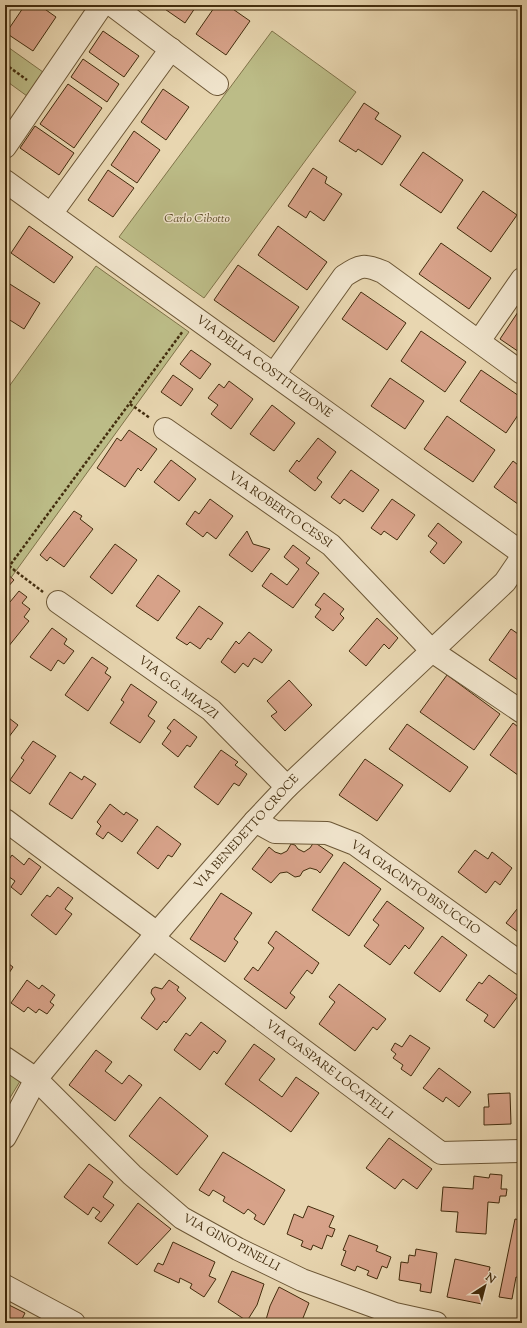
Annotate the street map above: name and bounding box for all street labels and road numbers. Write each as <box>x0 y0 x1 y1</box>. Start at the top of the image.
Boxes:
street label: VIA DELLA COSTITUZIONE <box>192 311 337 423</box>
street label: VIA ROBERTO CESSI <box>224 467 336 553</box>
street label: VIA G.G. MIAZZI <box>134 652 222 724</box>
street label: VIA BENEDETTO CROCE <box>190 770 304 893</box>
street label: VIA GIACINTO BISUCCIO <box>346 836 484 940</box>
street label: VIA GASPARE LOCATELLI <box>261 1016 397 1124</box>
street label: VIA GINO PINELLI <box>179 1210 283 1276</box>

